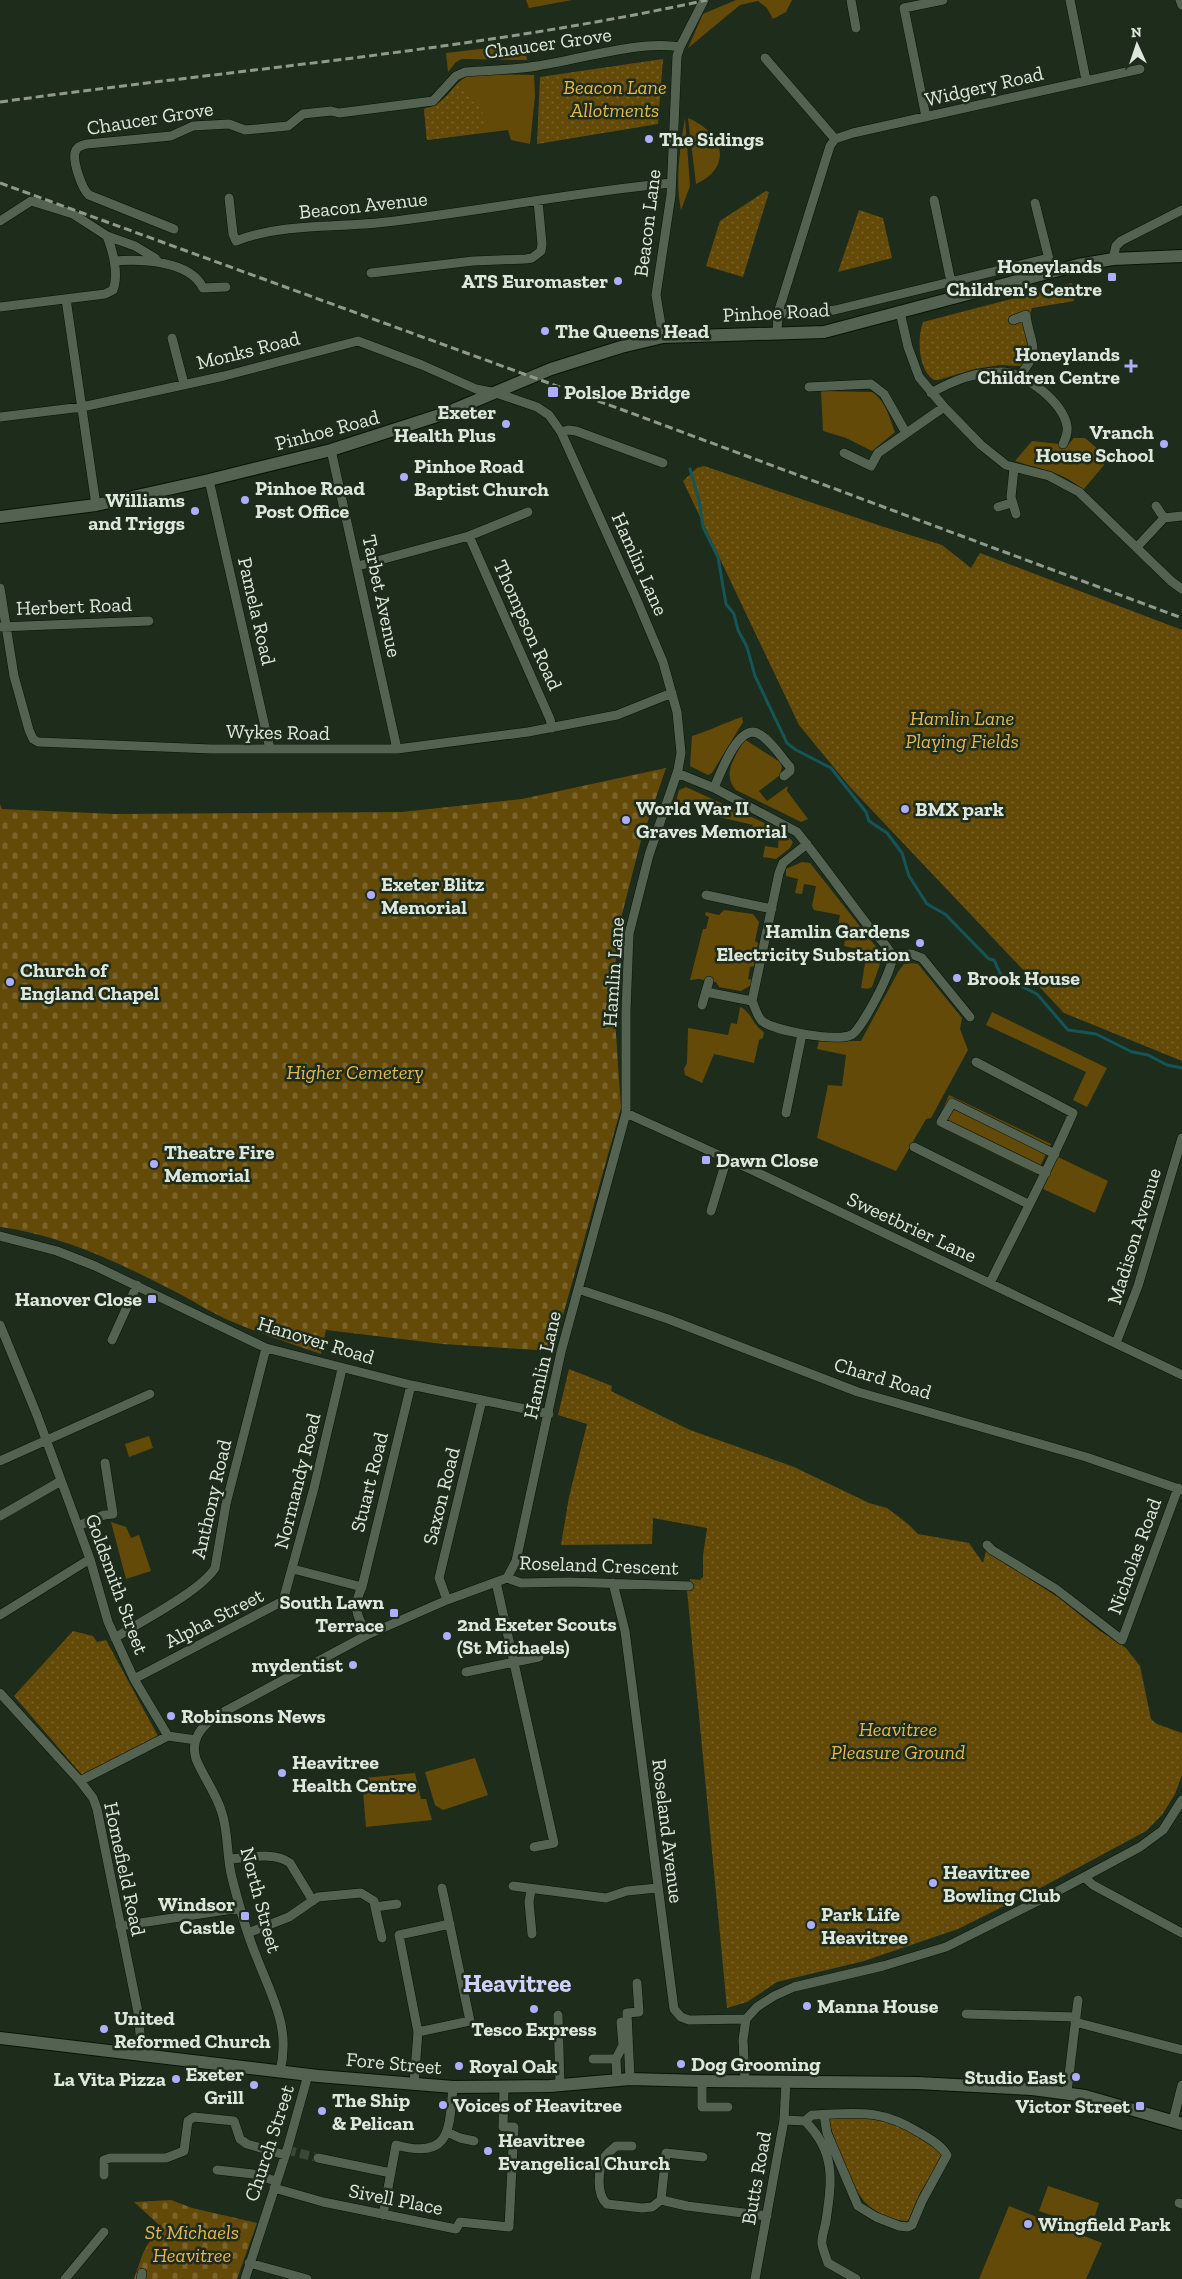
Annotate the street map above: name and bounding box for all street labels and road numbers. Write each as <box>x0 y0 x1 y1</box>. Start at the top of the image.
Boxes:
street label: Chaucer Grove <box>483 22 613 64</box>
street label: Widgery Road <box>922 61 1046 111</box>
street label: Chaucer Grove <box>85 96 215 140</box>
street label: Beacon Lane <box>629 168 665 278</box>
street label: Beacon Avenue <box>297 186 429 224</box>
street label: Pinhoe Road <box>722 297 830 327</box>
street label: Monks Road <box>194 326 302 374</box>
street label: Pinhoe Road <box>272 405 382 455</box>
street label: Hamlin Lane <box>607 509 673 619</box>
street label: Tarbet Avenue <box>357 533 407 659</box>
street label: Pamela Road <box>233 555 281 667</box>
street label: Thompson Road <box>489 556 567 694</box>
street label: Herbert Road <box>16 592 132 620</box>
street label: Wykes Road <box>226 719 330 745</box>
street label: Hamlin Lane <box>597 916 629 1028</box>
street label: Madison Avenue <box>1102 1165 1166 1307</box>
street label: Sweetbrier Lane <box>843 1187 981 1267</box>
street label: Hamlin Lane <box>518 1309 566 1421</box>
street label: Hanover Road <box>255 1311 377 1369</box>
street label: Chard Road <box>831 1352 935 1404</box>
street label: Normandy Road <box>268 1410 326 1552</box>
street label: Stuart Road <box>345 1429 393 1535</box>
street label: Anthony Road <box>186 1437 236 1561</box>
street label: Saxon Road <box>417 1445 465 1547</box>
street label: Nicholas Road <box>1102 1495 1166 1617</box>
street label: Goldsmith Street <box>80 1511 154 1658</box>
street label: Roseland Crescent <box>519 1550 680 1580</box>
street label: Alpha Street <box>161 1583 268 1653</box>
street label: Roseland Avenue <box>647 1757 689 1905</box>
street label: Homefield Road <box>99 1800 151 1938</box>
street label: North Street <box>235 1844 287 1956</box>
street label: Fore Street <box>345 2047 443 2079</box>
street label: Church Street <box>239 2081 299 2204</box>
street label: Butts Road <box>736 2129 776 2227</box>
street label: Sivell Place <box>347 2178 445 2220</box>

